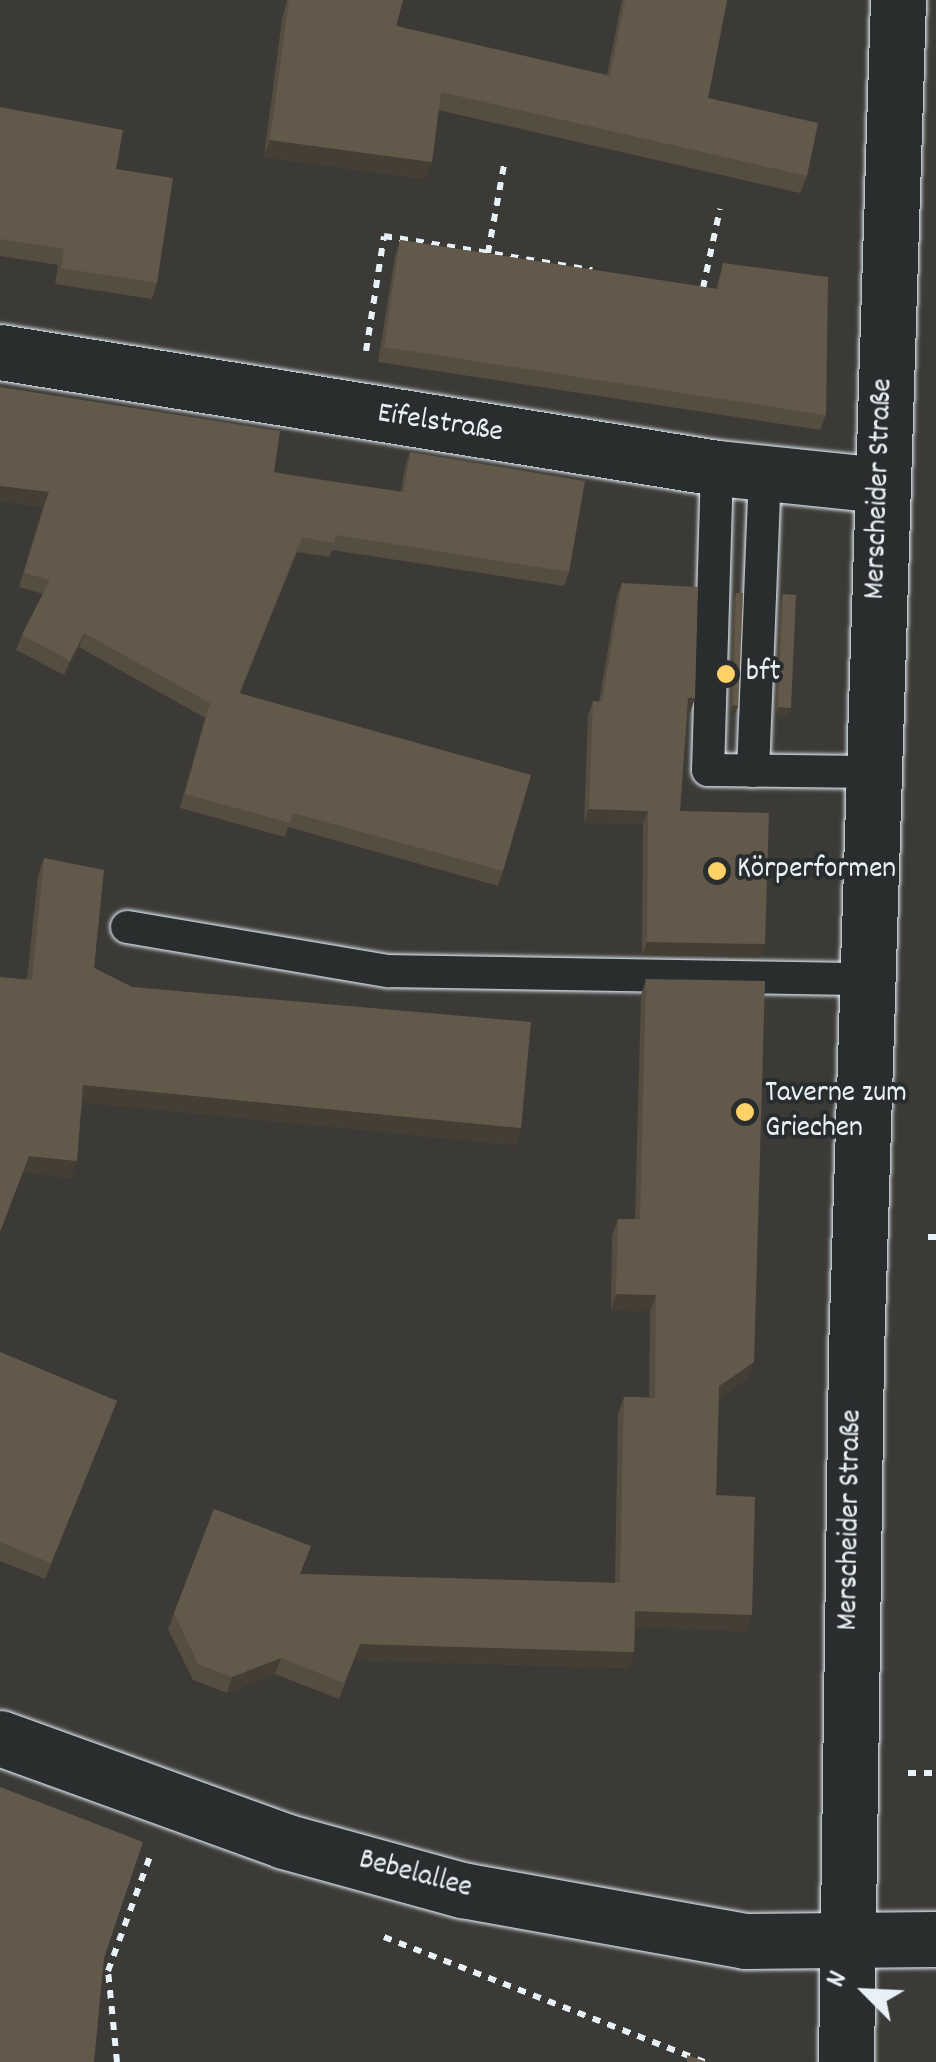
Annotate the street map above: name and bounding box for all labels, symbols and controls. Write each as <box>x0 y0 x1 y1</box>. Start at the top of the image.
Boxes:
street label: Merscheider Straße <box>859 378 903 600</box>
street label: Eifelstraße <box>375 397 505 453</box>
place label: bft <box>746 656 781 692</box>
marker: bft <box>715 663 737 685</box>
place label: Körperformen <box>737 853 896 889</box>
marker: Körperformen <box>706 860 728 882</box>
place label: Taverne zum Griechen <box>765 1077 907 1148</box>
marker: Taverne zum Griechen <box>734 1101 756 1123</box>
street label: Merscheider Straße <box>832 1409 872 1631</box>
street label: Bebelallee <box>355 1844 475 1908</box>
north arrow <box>816 1942 916 2042</box>
text: N <box>818 1965 860 1994</box>

